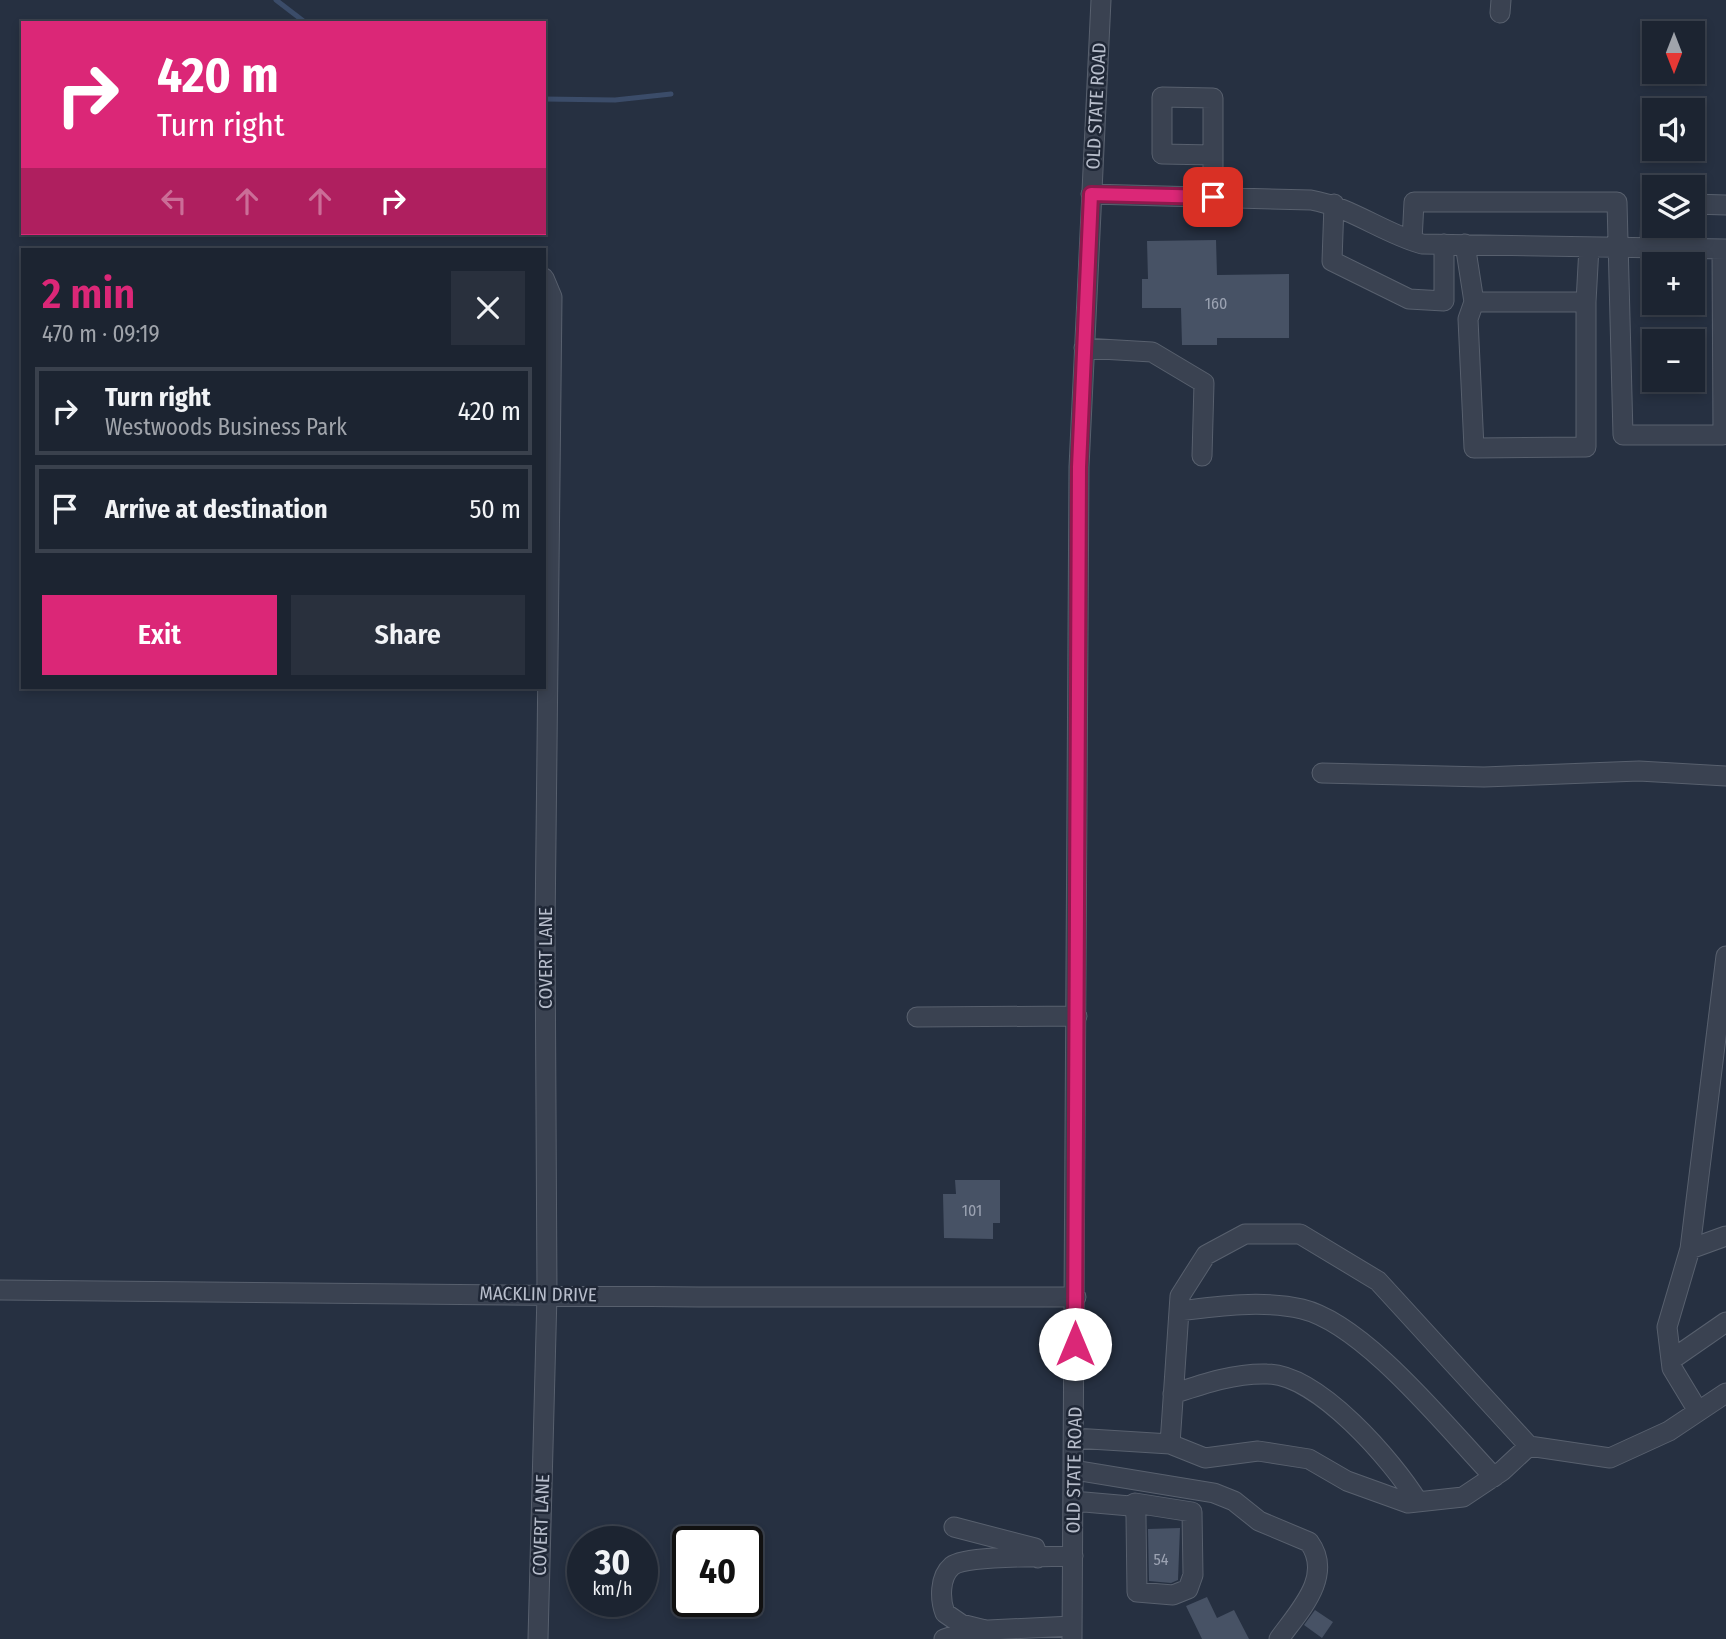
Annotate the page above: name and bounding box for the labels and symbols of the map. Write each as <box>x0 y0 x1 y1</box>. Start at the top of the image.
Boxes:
north arrow <box>1642 21 1704 84</box>
street label: OLD STATE ROAD <box>1081 42 1111 170</box>
pin <box>1183 167 1243 227</box>
house number: 160 <box>1205 294 1227 313</box>
street label: COVERT LANE <box>534 907 557 1009</box>
house number: 101 <box>962 1201 982 1220</box>
street label: MACKLIN DRIVE <box>479 1281 597 1307</box>
position arrow <box>1038 1307 1112 1381</box>
street label: OLD STATE ROAD <box>1061 1406 1087 1534</box>
street label: COVERT LANE <box>528 1474 554 1576</box>
speed limit sign: 40 <box>672 1526 763 1617</box>
house number: 54 <box>1153 1550 1169 1569</box>

